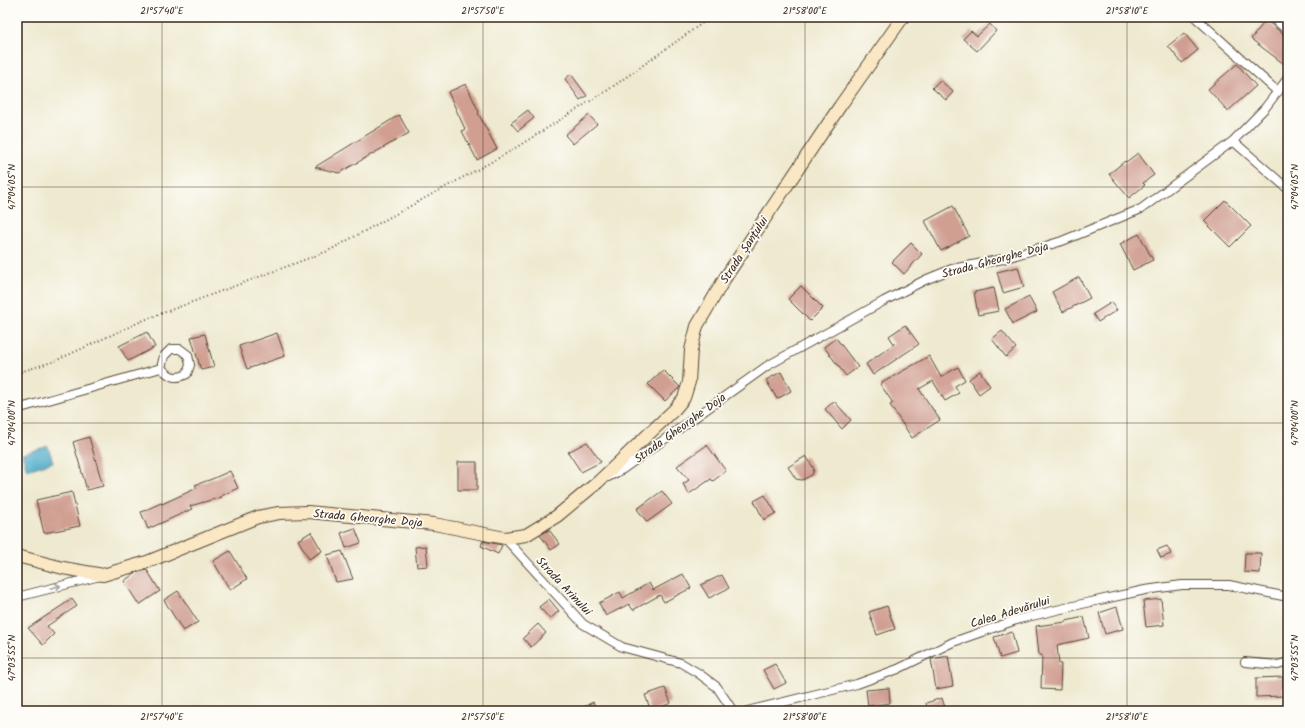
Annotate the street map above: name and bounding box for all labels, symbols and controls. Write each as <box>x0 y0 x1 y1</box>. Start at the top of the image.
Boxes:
text: 21°57'40"E <box>140 3 185 19</box>
text: 21°57'50"E <box>461 3 506 19</box>
text: 21°58'00"E <box>783 3 828 19</box>
text: 21°58'10"E <box>1106 3 1149 19</box>
text: 47°04'05"N <box>4 164 20 210</box>
text: 47°04'05"N <box>1287 164 1303 210</box>
street label: Strada Șanțului <box>715 212 774 288</box>
street label: Strada Gheorghe Doja <box>940 237 1051 284</box>
street label: Strada Gheorghe Doja <box>630 388 731 468</box>
text: 47°04'00"N <box>4 400 20 446</box>
text: 47°04'00"N <box>1287 400 1303 446</box>
street label: Strada Gheorghe Doja <box>312 504 424 533</box>
street label: Strada Arinului <box>531 552 597 621</box>
one-way arrow <box>48 583 61 591</box>
street label: Calea Adevărului <box>968 591 1053 634</box>
text: 47°03'55"N <box>4 635 20 681</box>
text: 47°03'55"N <box>1287 635 1303 681</box>
text: 21°57'40"E <box>140 709 185 725</box>
text: 21°57'50"E <box>461 709 506 725</box>
text: 21°58'00"E <box>783 709 828 725</box>
text: 21°58'10"E <box>1106 709 1149 725</box>

